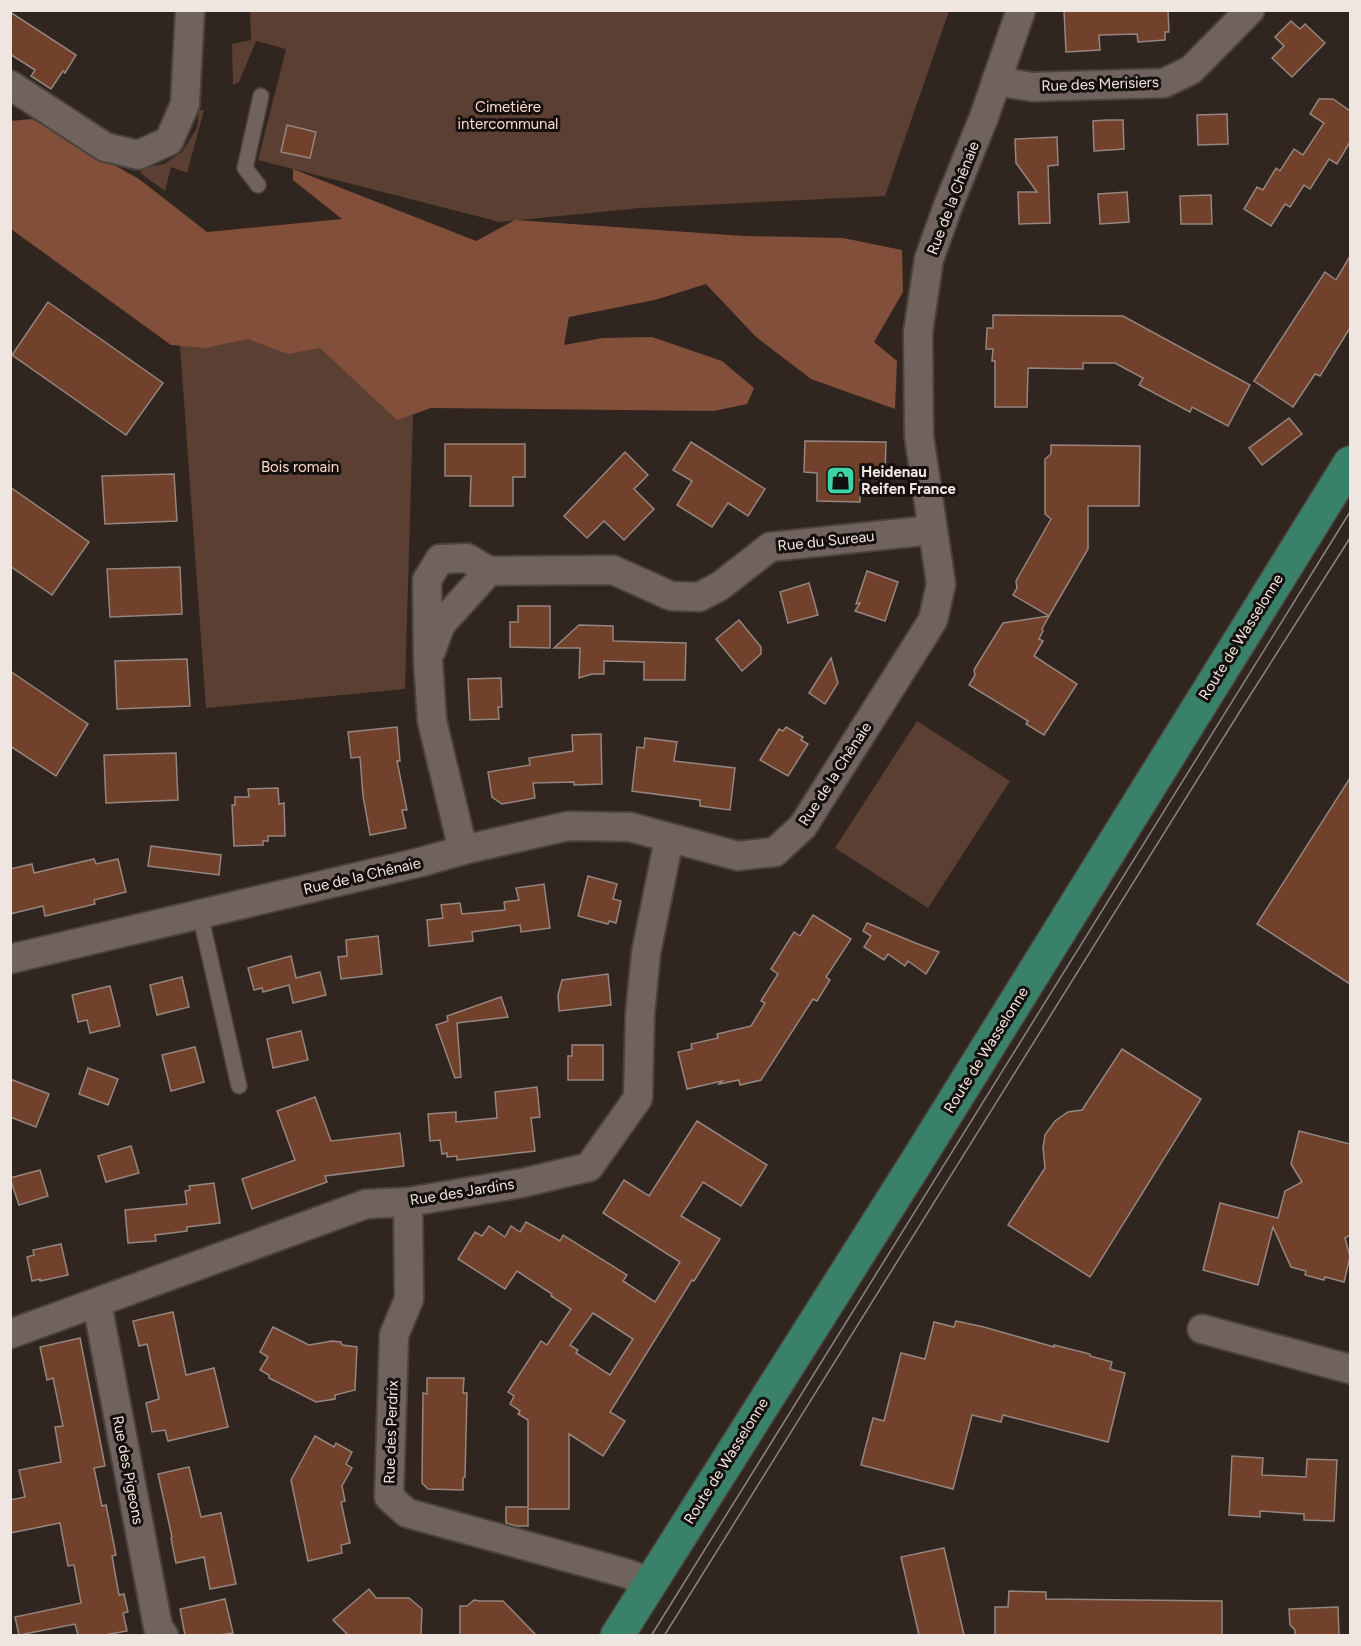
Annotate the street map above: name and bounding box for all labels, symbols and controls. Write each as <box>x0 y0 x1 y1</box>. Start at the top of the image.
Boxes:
street label: Rue des Merisiers <box>1041 73 1159 95</box>
park label: Cimetière intercommunal <box>458 98 558 133</box>
street label: Rue de la Chênaie <box>923 139 983 257</box>
park label: Bois romain <box>261 458 339 476</box>
place label: Heidenau Reifen France <box>861 463 957 498</box>
shop icon: Heidenau Reifen France <box>824 465 856 497</box>
street label: Rue du Sureau <box>777 527 875 555</box>
street label: Route de Wasselonne <box>1195 571 1287 703</box>
street label: Rue de la Chênaie <box>795 719 875 829</box>
street label: Rue de la Chênaie <box>301 854 423 898</box>
street label: Route de Wasselonne <box>940 984 1032 1116</box>
street label: Rue des Jardins <box>409 1175 515 1209</box>
street label: Rue des Perdrix <box>380 1380 402 1484</box>
street label: Route de Wasselonne <box>680 1395 772 1527</box>
street label: Rue des Pigeons <box>109 1414 147 1526</box>

